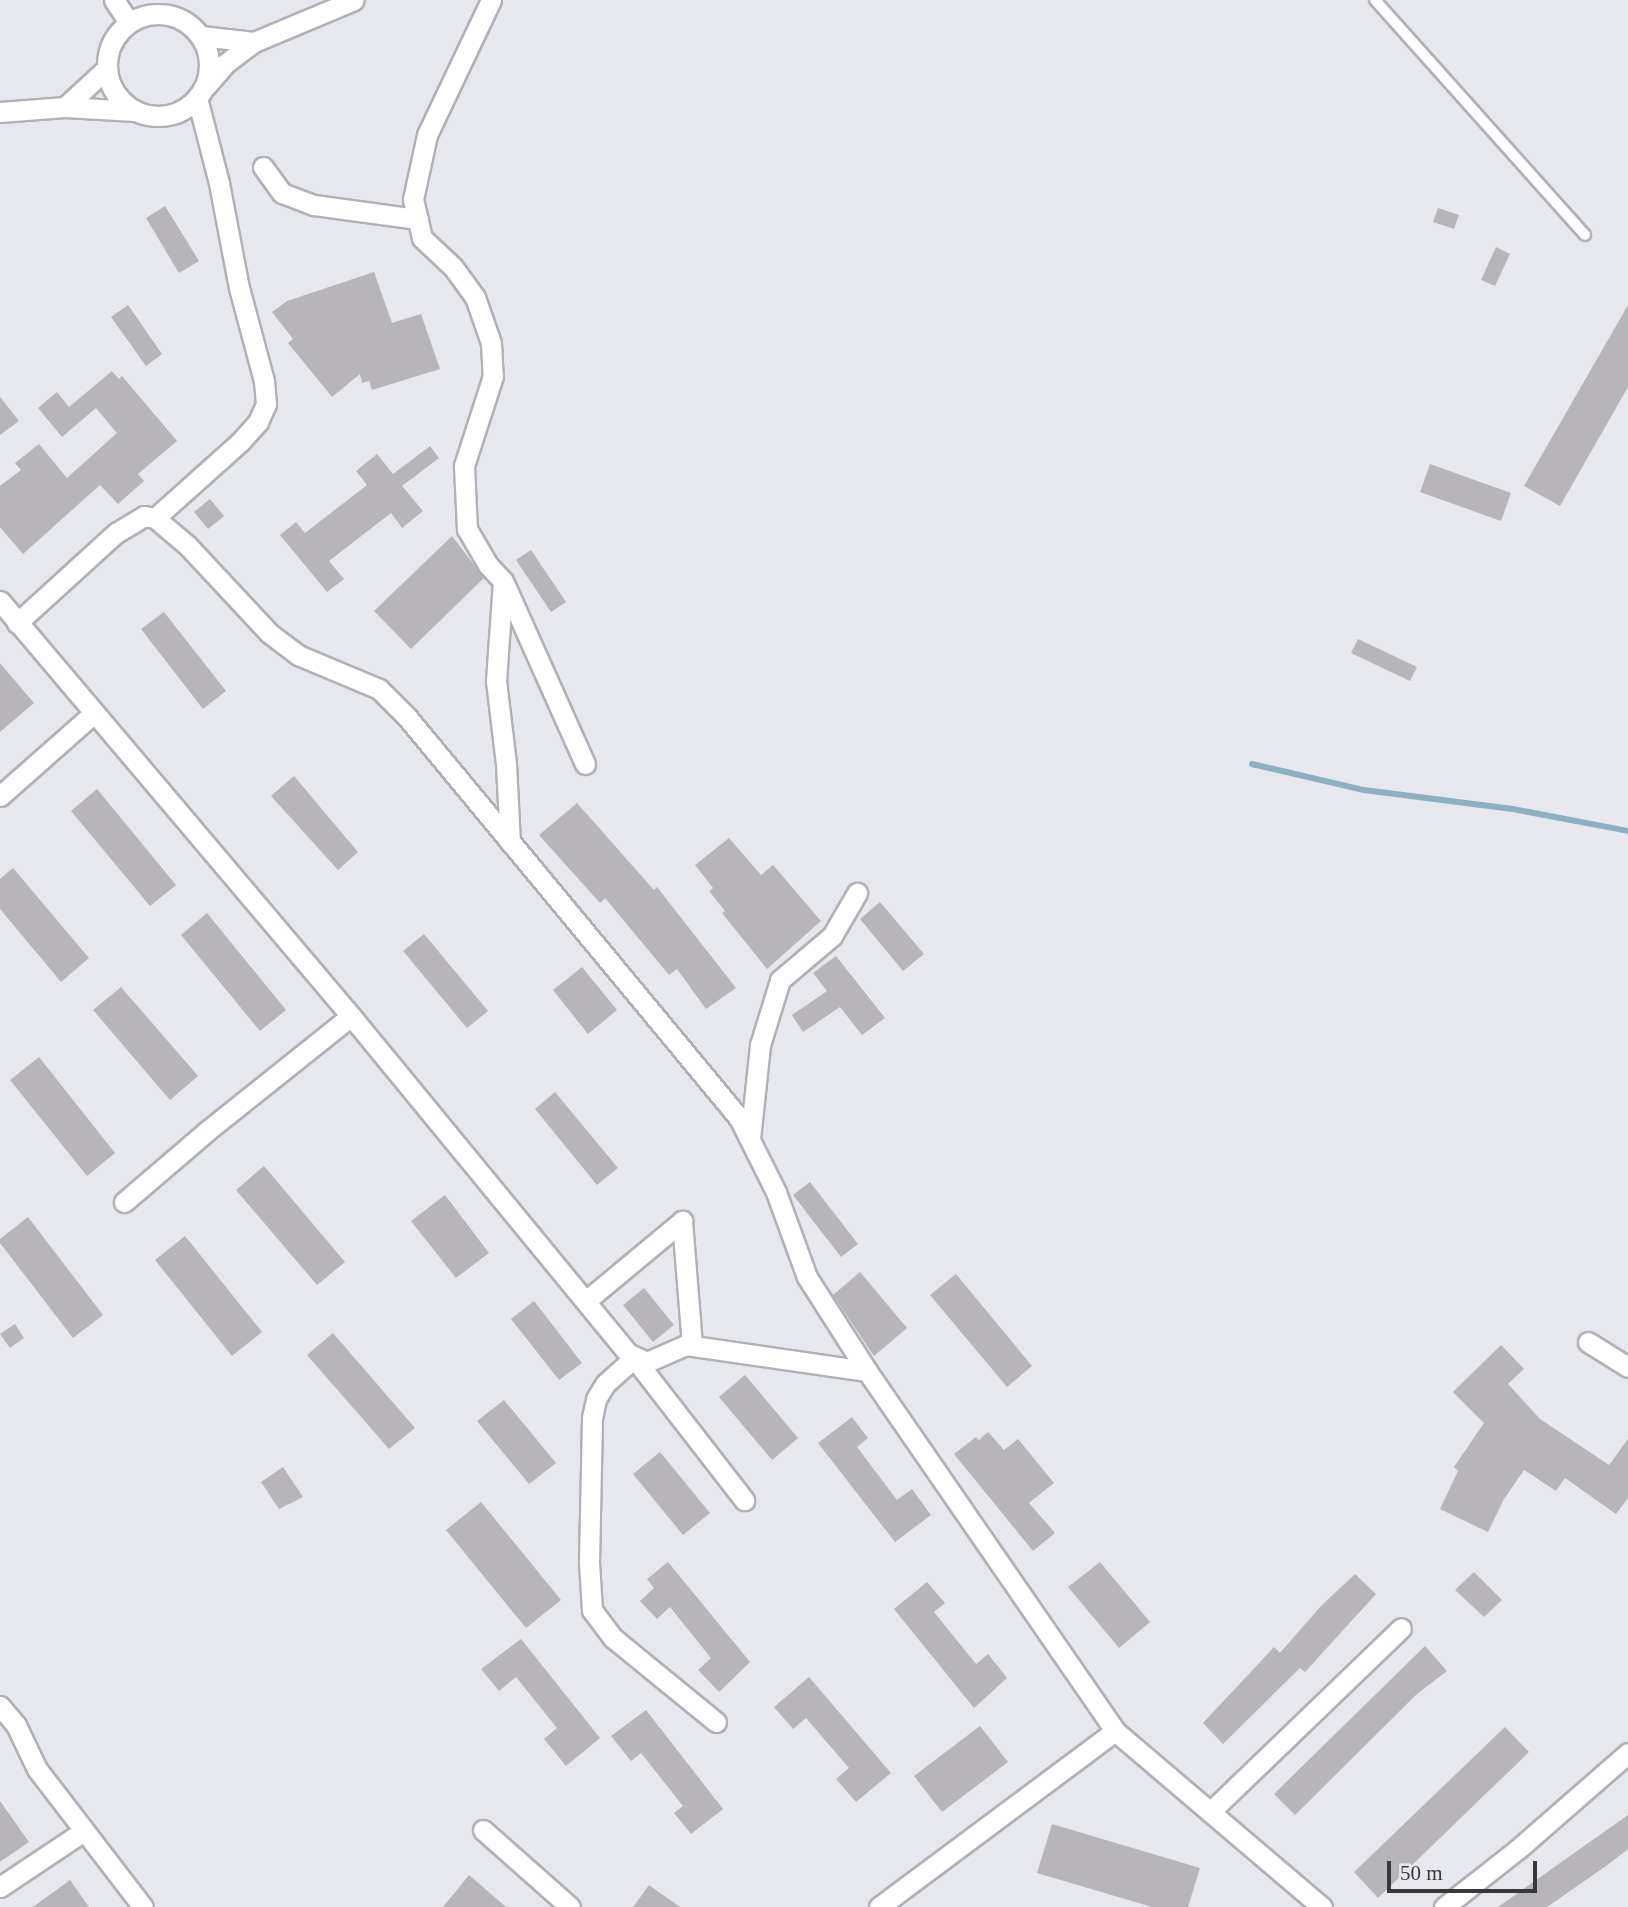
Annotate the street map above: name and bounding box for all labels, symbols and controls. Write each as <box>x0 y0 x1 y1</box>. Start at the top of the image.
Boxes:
scale bar <box>1390 1848 1540 1892</box>
text: 50 m <box>1400 1861 1443 1885</box>

